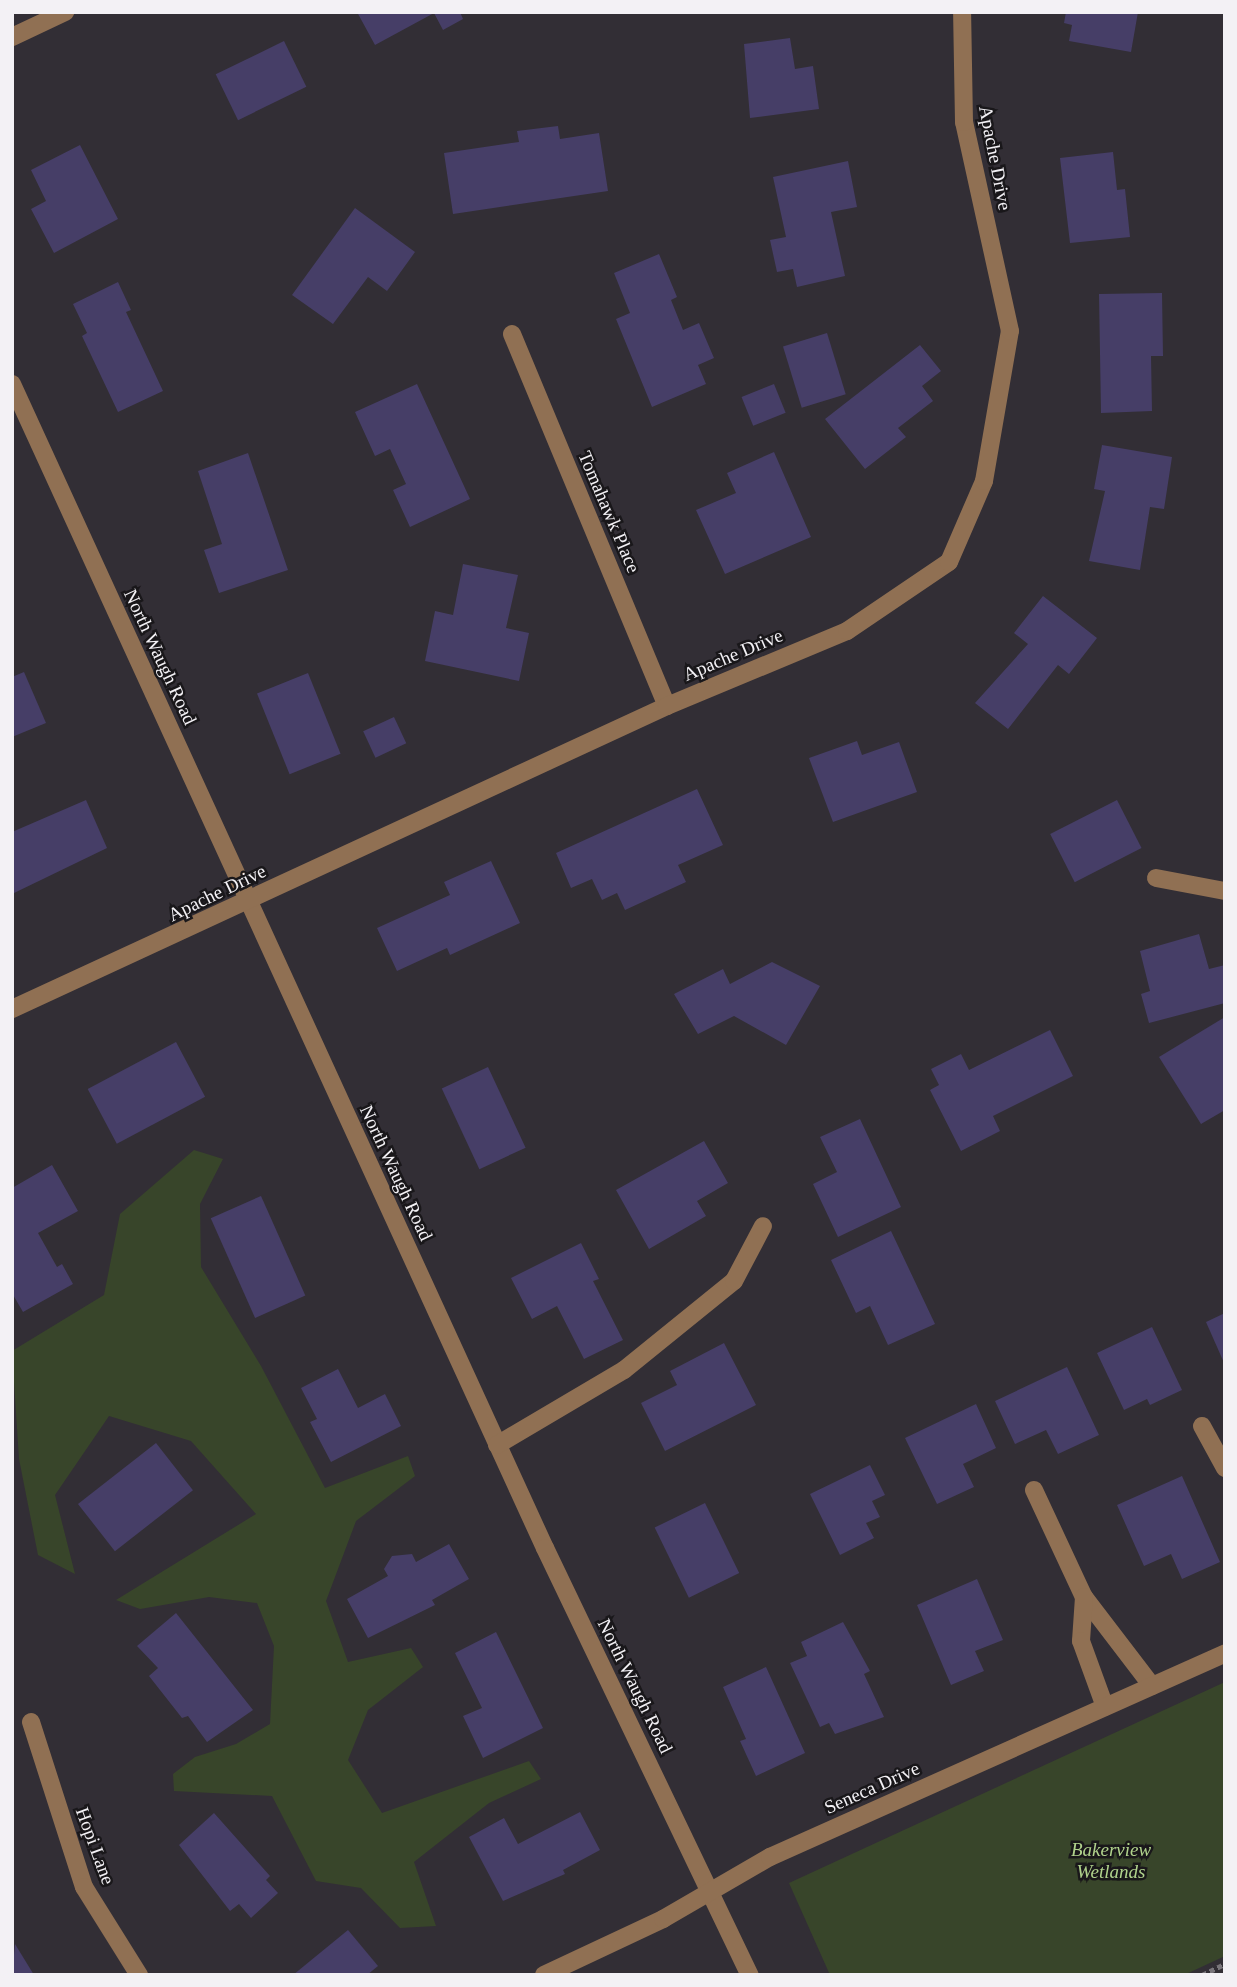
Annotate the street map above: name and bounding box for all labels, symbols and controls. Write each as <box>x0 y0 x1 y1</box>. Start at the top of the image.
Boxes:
street label: Apache Drive <box>974 104 1016 212</box>
street label: Tomahawk Place <box>573 448 645 576</box>
street label: North Waugh Road <box>119 585 201 729</box>
street label: Apache Drive <box>680 624 786 686</box>
street label: Apache Drive <box>164 860 270 926</box>
street label: North Waugh Road <box>355 1101 437 1245</box>
street label: North Waugh Road <box>592 1615 678 1757</box>
street label: Seneca Drive <box>821 1757 923 1819</box>
street label: Hopi Lane <box>70 1804 120 1888</box>
park label: Bakerview Wetlands <box>1071 1839 1151 1883</box>

